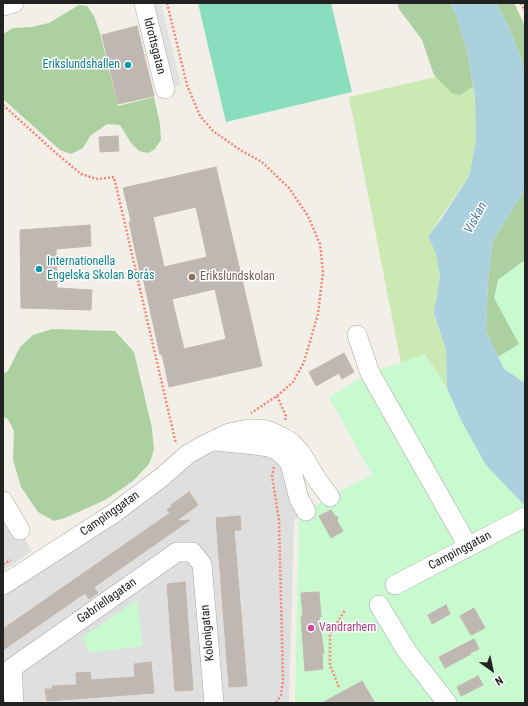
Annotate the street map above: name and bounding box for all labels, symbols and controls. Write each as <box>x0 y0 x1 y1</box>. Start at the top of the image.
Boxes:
street label: Idrottsgatan <box>140 16 168 76</box>
place label: Erikslundshallen <box>42 58 120 72</box>
marker: Erikslundshallen <box>123 60 133 70</box>
water label: Viskan <box>461 200 491 236</box>
place label: Internationella Engelska Skolan Borås <box>47 255 154 283</box>
marker: Internationella Engelska Skolan Borås <box>34 264 44 274</box>
place label: Erikslundskolan <box>200 270 275 284</box>
marker: Erikslundskolan <box>187 272 197 282</box>
street label: Campinggatan <box>78 488 142 540</box>
street label: Campinggatan <box>426 529 494 573</box>
street label: Gabriellagatan <box>75 575 139 627</box>
street label: Kolonigatan <box>198 604 218 662</box>
place label: Vandrarhem <box>319 621 376 635</box>
marker: Vandrarhem <box>306 623 316 633</box>
north arrow <box>472 650 512 690</box>
text: N <box>492 673 505 688</box>

